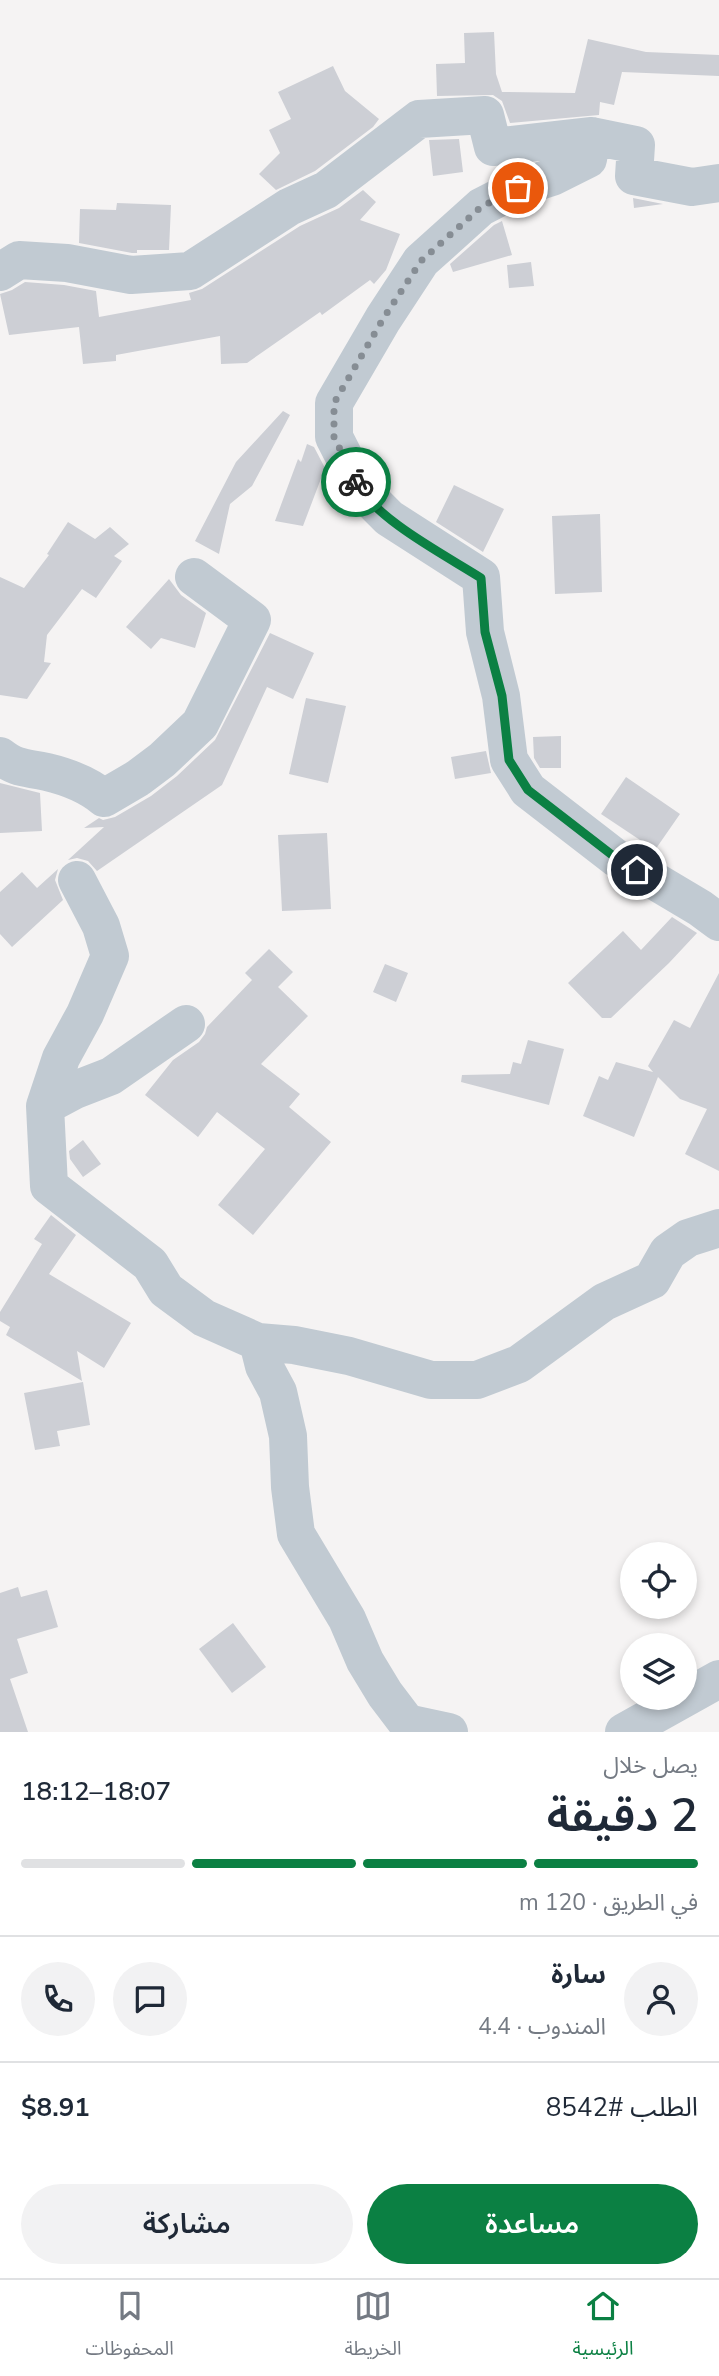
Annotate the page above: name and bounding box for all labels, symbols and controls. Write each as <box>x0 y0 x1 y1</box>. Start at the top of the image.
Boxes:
pin <box>488 158 548 218</box>
icon: bag <box>499 169 537 207</box>
courier <box>321 447 391 517</box>
icon: bike <box>337 463 375 501</box>
pin <box>607 840 667 900</box>
icon: home <box>618 851 656 889</box>
map controls <box>620 1542 697 1710</box>
button: locate <box>620 1542 697 1619</box>
button: layers <box>620 1633 697 1710</box>
text: يصل خلال <box>603 1750 698 1781</box>
text: 18:07–18:12 <box>21 1774 171 1809</box>
text: 2 دقيقة <box>547 1784 698 1847</box>
text: في الطريق · 120 m <box>519 1887 698 1918</box>
text: سارة <box>551 1957 606 1992</box>
button: phone <box>21 1962 95 2036</box>
button: chat <box>113 1962 187 2036</box>
button: person <box>624 1962 698 2036</box>
text: المندوب · 4.4 <box>478 2011 606 2042</box>
text: $8.91 <box>21 2090 90 2125</box>
text: الطلب #8542 <box>546 2090 698 2125</box>
button: مشاركة <box>21 2184 353 2264</box>
button: مساعدة <box>367 2184 698 2264</box>
tab: المحفوظات <box>85 2287 174 2369</box>
tab: الخريطة <box>345 2287 402 2369</box>
tab: الرئيسية <box>572 2287 634 2369</box>

